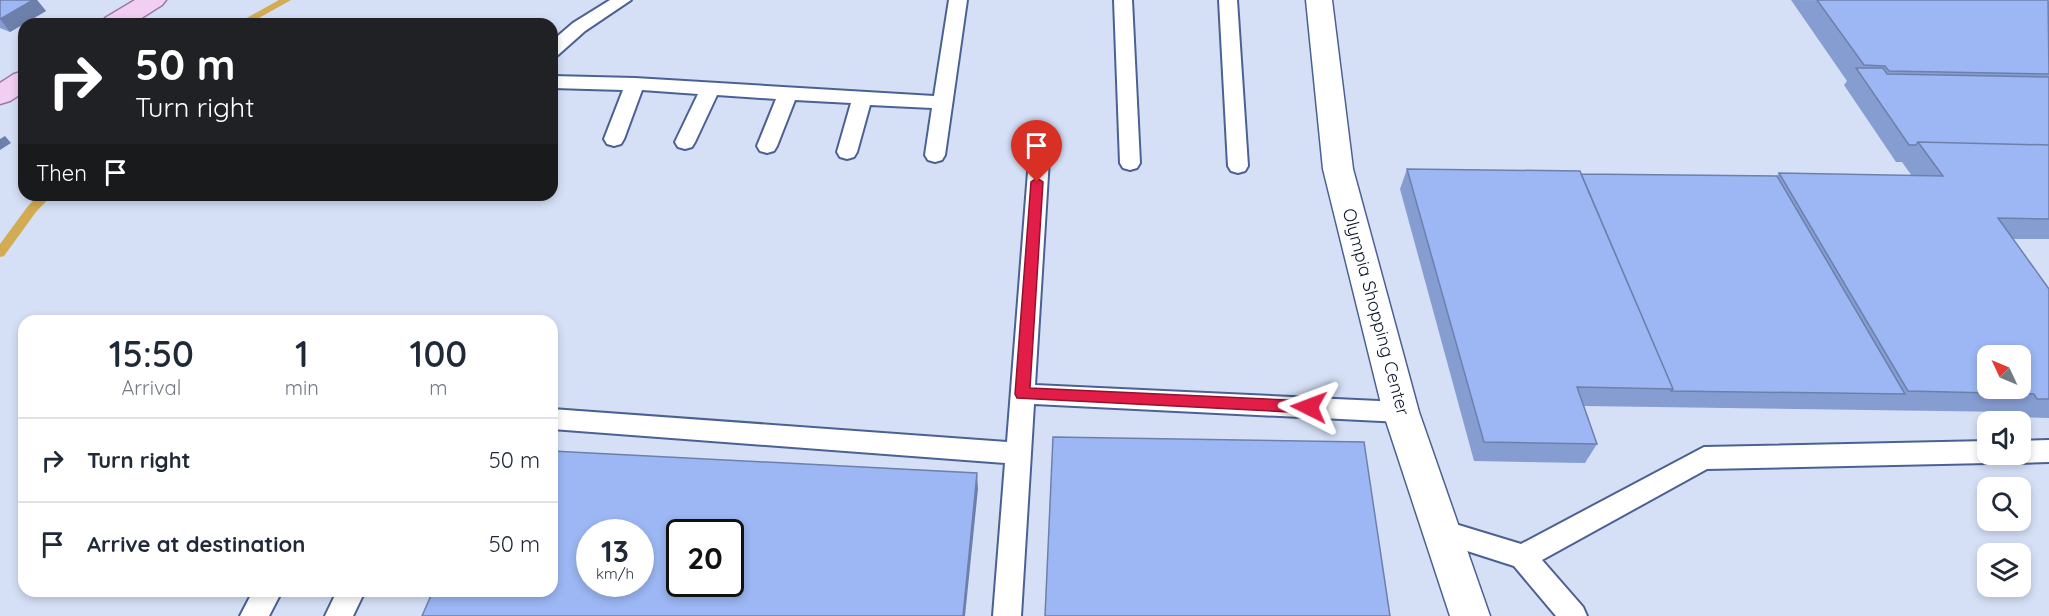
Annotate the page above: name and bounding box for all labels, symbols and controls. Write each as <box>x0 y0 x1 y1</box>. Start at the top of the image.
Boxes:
text: 50 m <box>135 38 235 91</box>
icon: right <box>36 42 114 120</box>
text: Turn right <box>135 90 254 124</box>
pin <box>1011 120 1062 182</box>
icon: arrive <box>1020 129 1053 162</box>
icon: arrive <box>99 156 132 189</box>
text: Then <box>36 159 87 187</box>
street label: Olympia Shopping Center <box>1338 206 1415 418</box>
text: 15:50 <box>109 331 194 376</box>
text: 1 <box>295 331 309 376</box>
text: 100 <box>410 331 467 376</box>
north arrow <box>1977 345 2031 399</box>
map controls <box>1977 345 2031 597</box>
text: Arrival <box>121 375 181 400</box>
text: min <box>285 375 319 400</box>
text: m <box>429 375 448 400</box>
position arrow <box>1277 375 1341 439</box>
button: sound <box>1977 411 2031 465</box>
icon: right <box>36 444 69 477</box>
text: Turn right <box>87 446 191 474</box>
text: 50 m <box>489 446 540 474</box>
button: search <box>1977 477 2031 531</box>
speed limit sign: 20 <box>666 519 744 597</box>
icon: arrive <box>36 528 69 561</box>
text: Arrive at destination <box>87 530 305 558</box>
text: 50 m <box>489 530 540 558</box>
text: 13 <box>601 532 629 570</box>
button: layers <box>1977 543 2031 597</box>
text: km/h <box>596 564 634 583</box>

